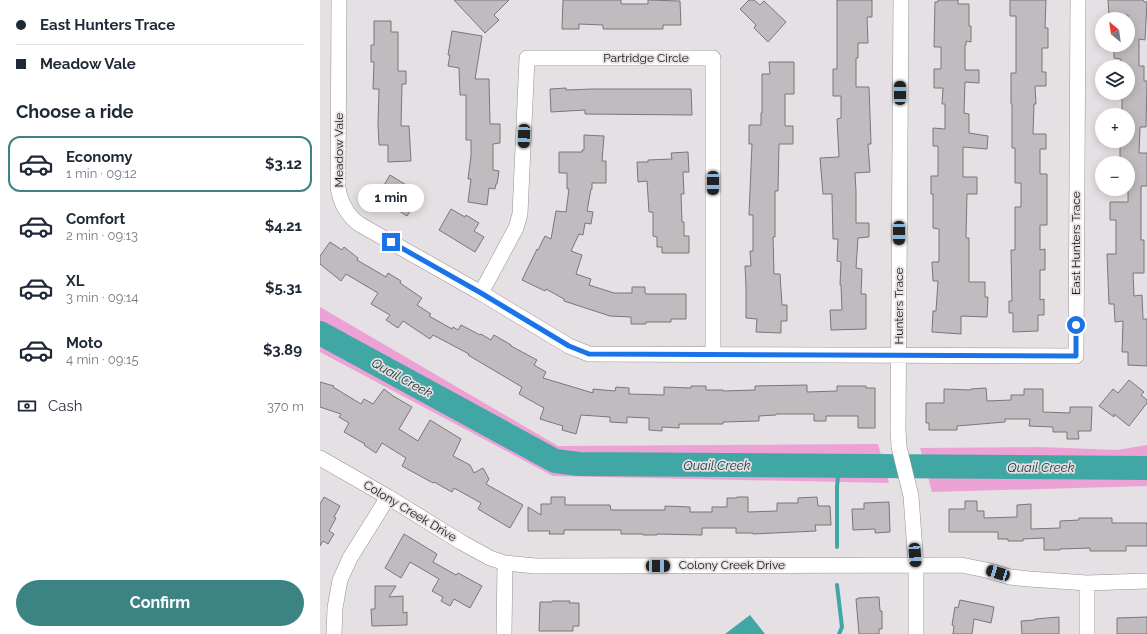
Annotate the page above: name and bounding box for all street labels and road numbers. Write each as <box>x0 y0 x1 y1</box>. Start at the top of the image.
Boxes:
street label: Partridge Circle <box>603 51 689 65</box>
street label: Meadow Vale <box>332 113 346 187</box>
street label: East Hunters Trace <box>1069 191 1083 295</box>
street label: Hunters Trace <box>892 267 906 345</box>
street label: Colony Creek Drive <box>361 478 459 544</box>
street label: Colony Creek Drive <box>679 558 785 572</box>

